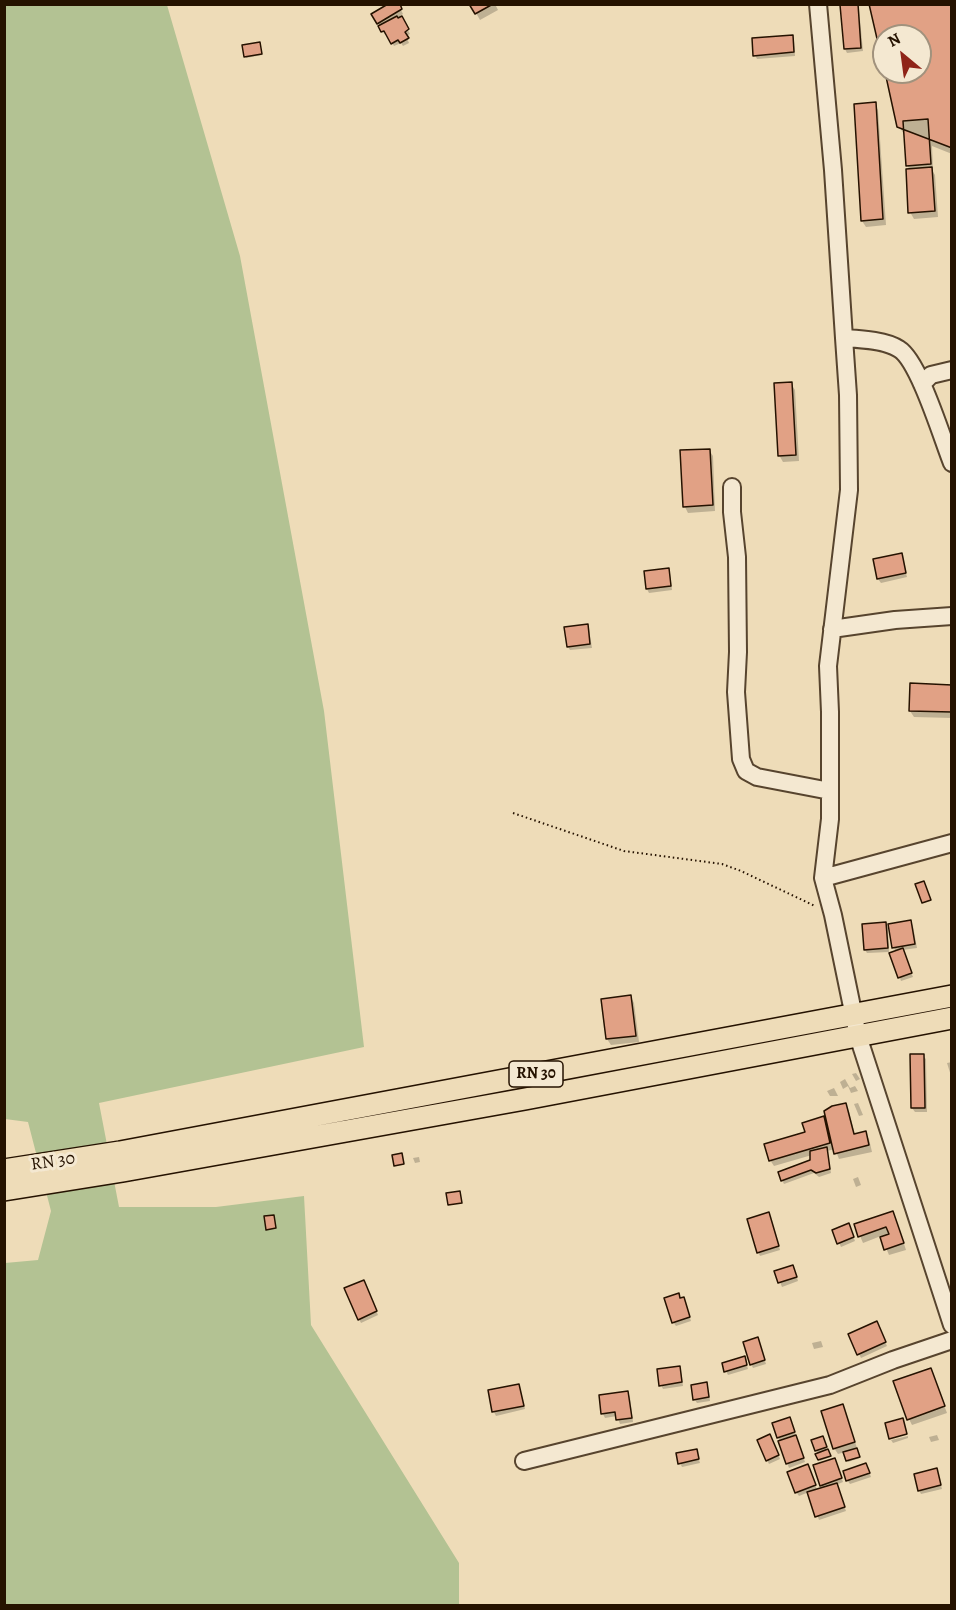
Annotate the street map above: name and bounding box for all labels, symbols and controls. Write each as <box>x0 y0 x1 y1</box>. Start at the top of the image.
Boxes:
north arrow <box>872 24 932 84</box>
text: N <box>884 28 905 52</box>
road number: RN 30 <box>509 1061 563 1087</box>
street label: RN 30 <box>29 1148 77 1176</box>

